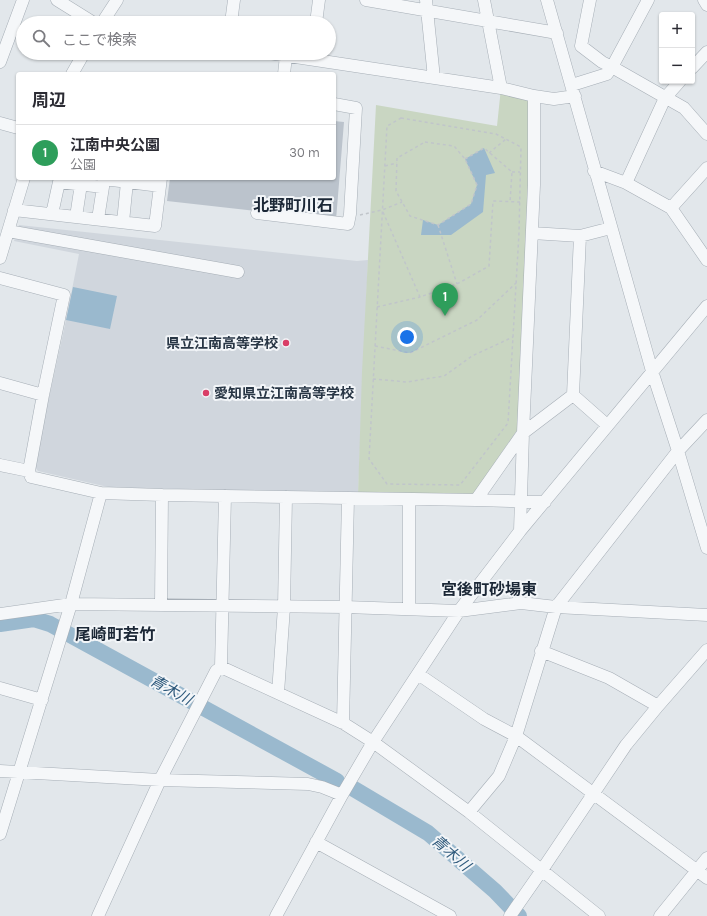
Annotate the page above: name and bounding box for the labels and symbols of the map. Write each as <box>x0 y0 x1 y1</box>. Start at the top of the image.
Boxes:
district label: 北野町川石 <box>253 196 333 215</box>
pin: 1 <box>432 283 458 316</box>
your location <box>397 327 417 347</box>
place label: 県立江南高等学校 <box>166 335 278 352</box>
marker: 県立江南高等学校 <box>281 338 291 348</box>
place label: 愛知県立江南高等学校 <box>214 385 354 402</box>
marker: 愛知県立江南高等学校 <box>201 388 211 398</box>
district label: 宮後町砂場東 <box>441 580 537 599</box>
district label: 尾崎町若竹 <box>75 625 155 644</box>
water label: 青木川 <box>147 671 197 710</box>
water label: 青木川 <box>428 831 475 876</box>

